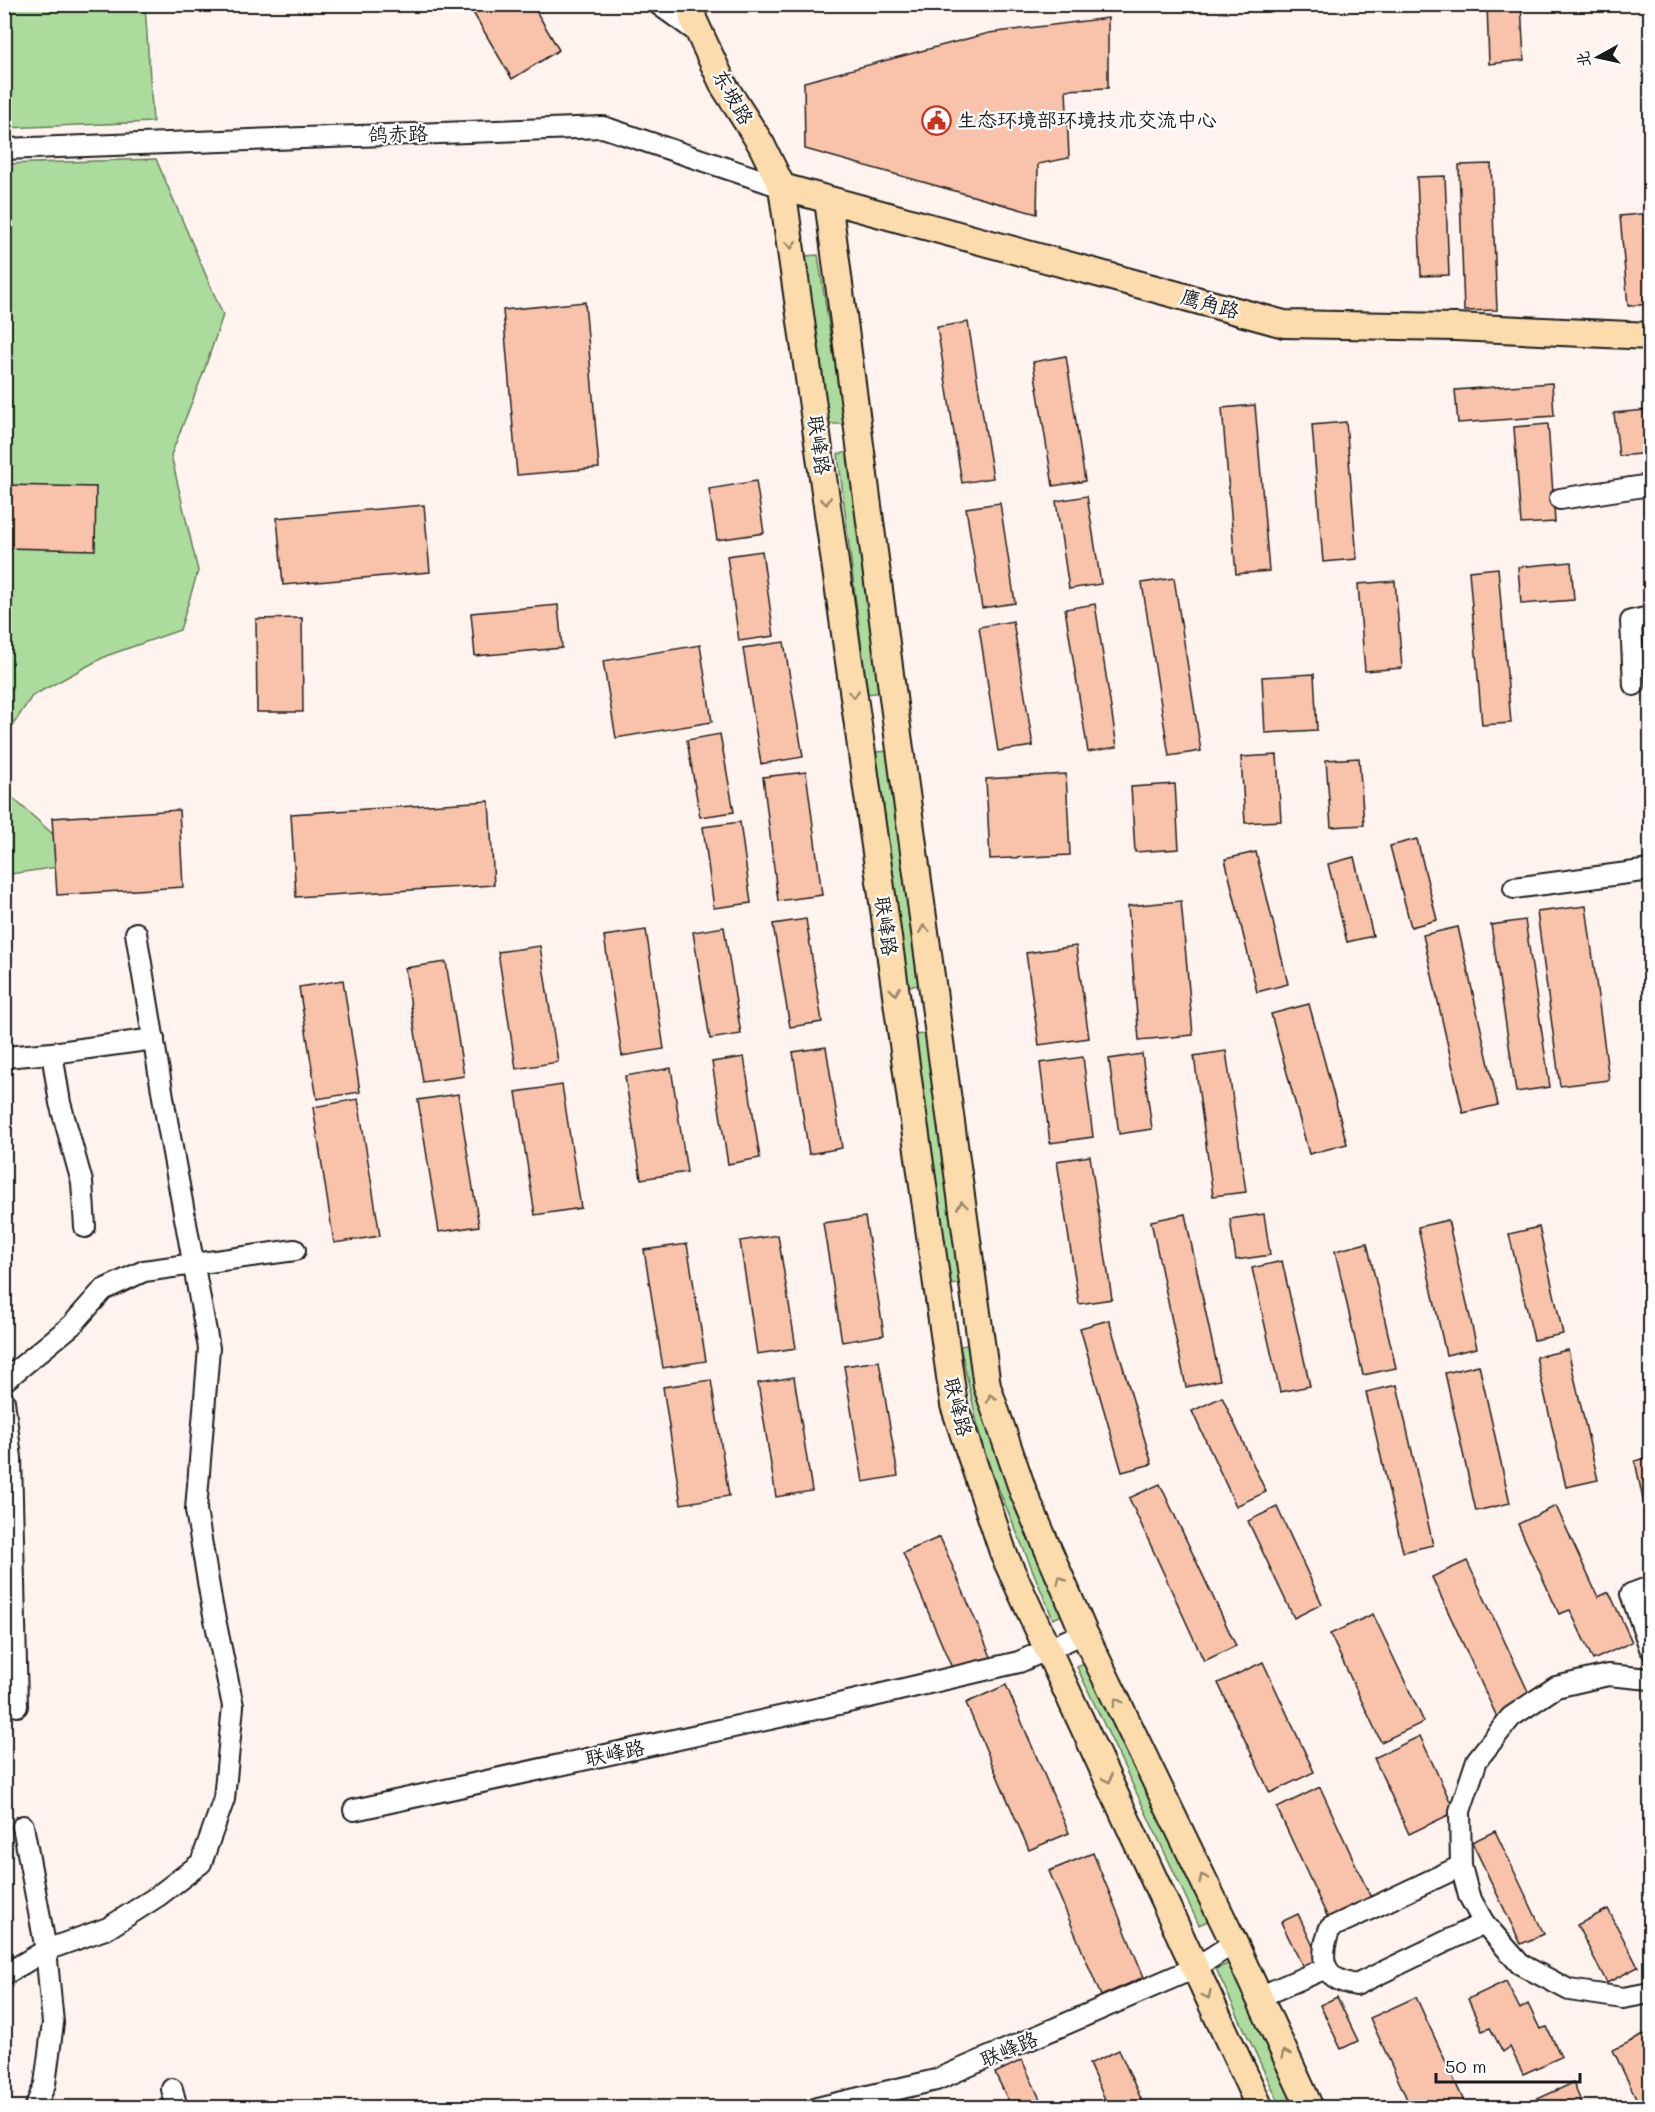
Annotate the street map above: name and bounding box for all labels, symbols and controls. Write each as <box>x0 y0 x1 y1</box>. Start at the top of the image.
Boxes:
north arrow <box>1568 27 1628 87</box>
text: 北 <box>1571 50 1594 69</box>
street label: 东坡路 <box>708 64 761 130</box>
public building icon: 生态环境部环境技术交流中心 <box>920 104 952 136</box>
place label: 生态环境部环境技术交流中心 <box>957 106 1217 132</box>
street label: 鸽赤路 <box>368 119 429 147</box>
one-way arrow <box>784 240 796 250</box>
street label: 鹰角路 <box>1178 283 1244 324</box>
street label: 联峰路 <box>803 413 837 477</box>
one-way arrow <box>820 496 832 505</box>
one-way arrow <box>847 689 859 698</box>
street label: 联峰路 <box>870 894 904 958</box>
one-way arrow <box>918 924 931 933</box>
one-way arrow <box>889 986 901 995</box>
one-way arrow <box>956 1201 968 1210</box>
street label: 联峰路 <box>939 1375 979 1440</box>
one-way arrow <box>985 1393 998 1404</box>
one-way arrow <box>1056 1575 1068 1586</box>
one-way arrow <box>1113 1698 1125 1709</box>
street label: 联峰路 <box>583 1733 648 1771</box>
one-way arrow <box>1101 1773 1113 1784</box>
one-way arrow <box>1198 1873 1210 1884</box>
one-way arrow <box>1200 1988 1212 1999</box>
street label: 联峰路 <box>976 2024 1042 2072</box>
scale bar <box>1436 2046 1580 2084</box>
one-way arrow <box>1281 2050 1293 2061</box>
text: 50 m <box>1445 2054 1487 2078</box>

